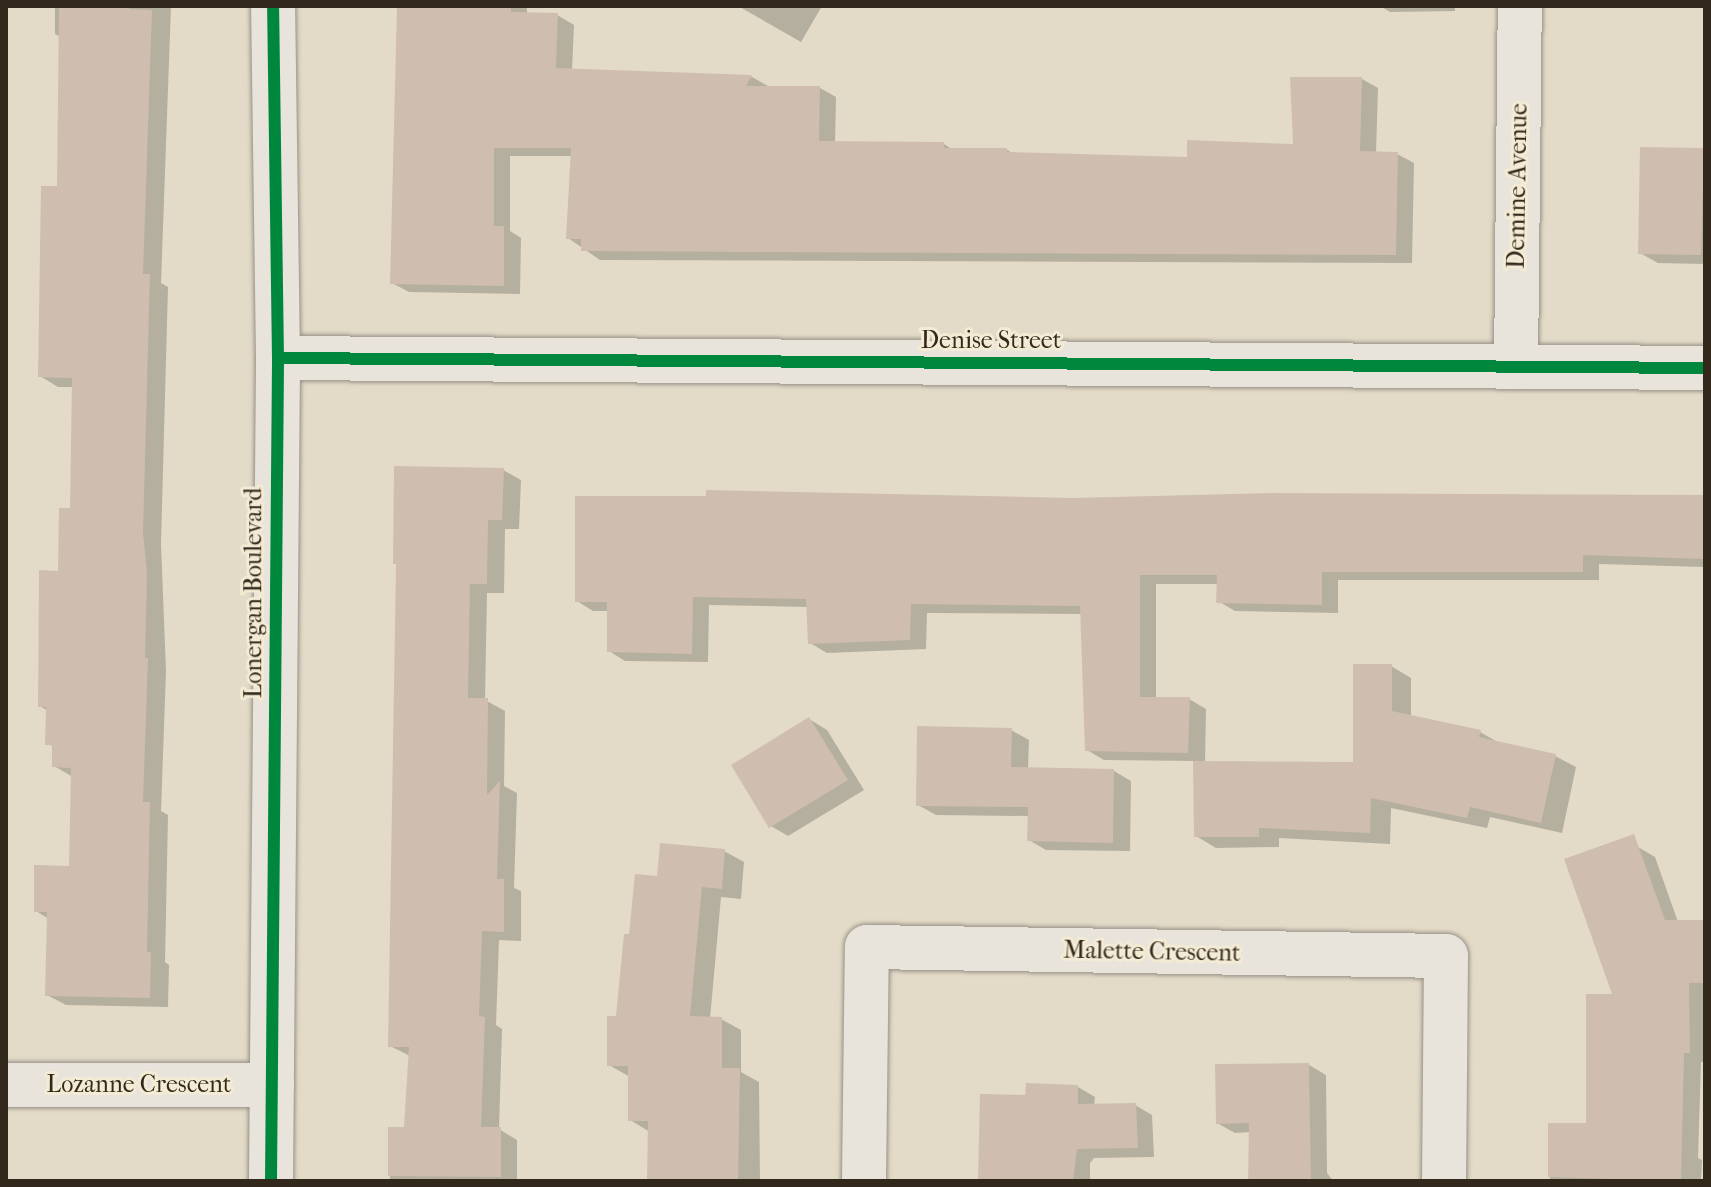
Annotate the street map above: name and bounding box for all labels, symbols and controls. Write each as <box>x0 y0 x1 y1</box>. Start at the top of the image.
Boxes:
street label: Demine Avenue <box>1502 103 1534 269</box>
street label: Denise Street <box>921 327 1061 355</box>
street label: Lonergan Boulevard <box>240 488 268 698</box>
street label: Malette Crescent <box>1063 936 1241 968</box>
street label: Lozanne Crescent <box>47 1071 231 1099</box>

